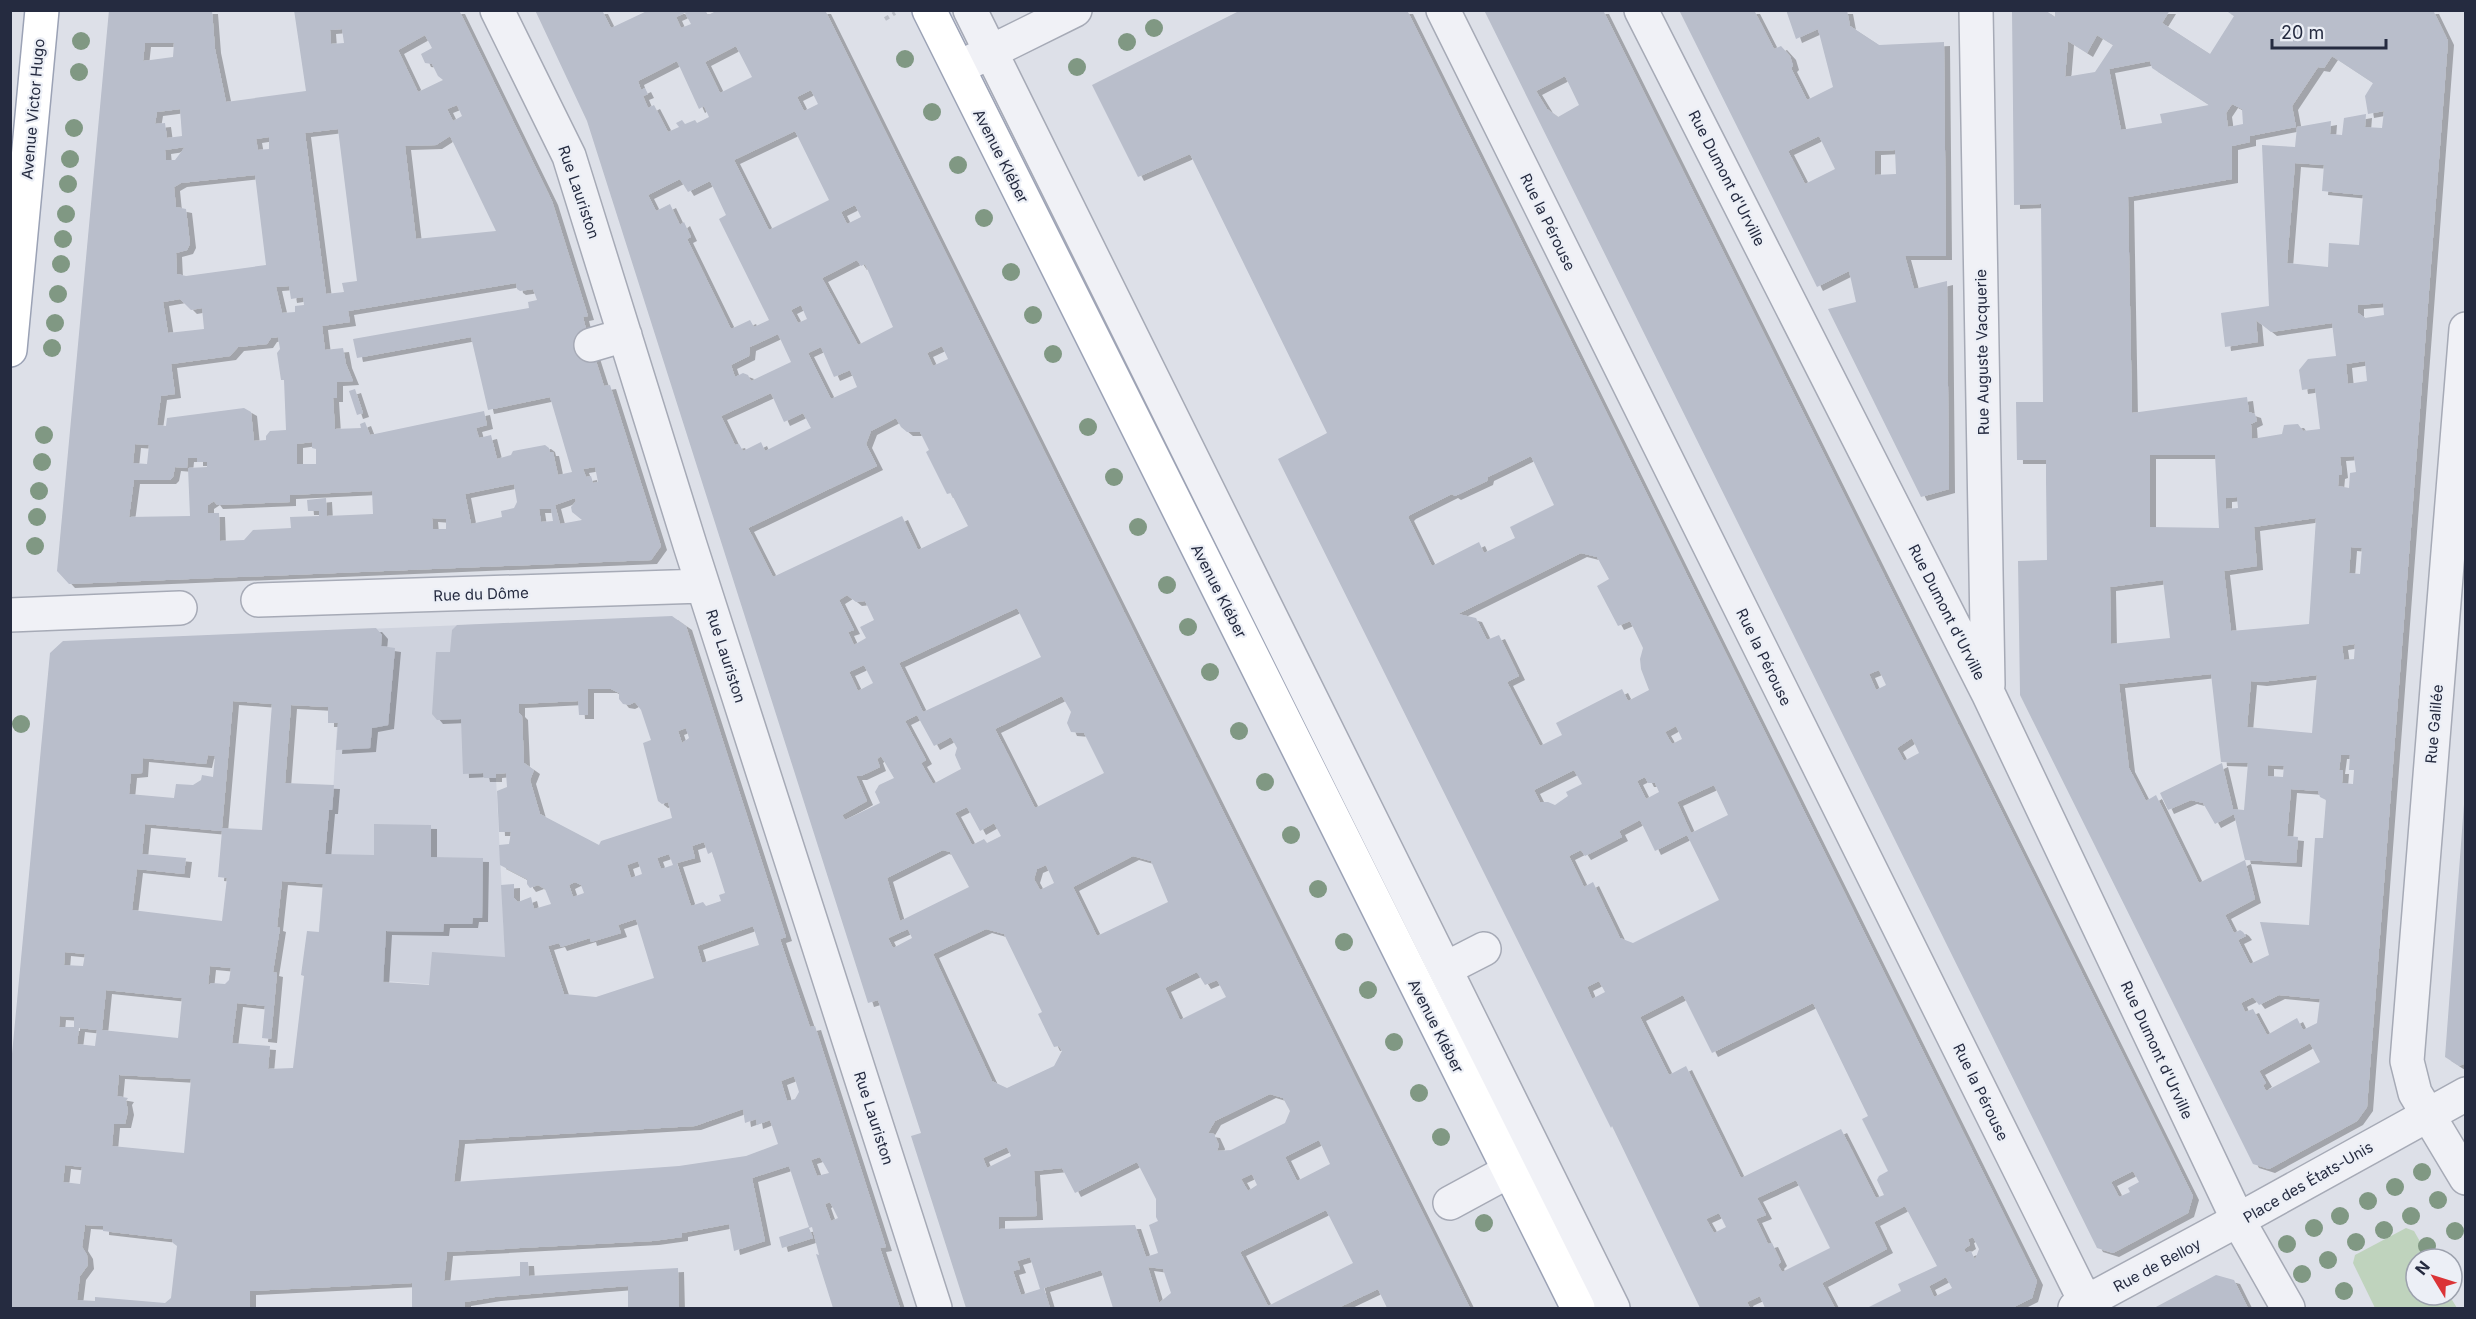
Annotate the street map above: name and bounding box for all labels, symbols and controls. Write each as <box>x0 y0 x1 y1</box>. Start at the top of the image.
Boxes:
scale bar <box>2272 12 2386 50</box>
text: 20 m <box>2281 22 2324 43</box>
street label: Avenue Victor Hugo <box>17 38 49 180</box>
street label: Avenue Kléber <box>969 106 1033 206</box>
street label: Rue Dumont d'Urville <box>1684 107 1770 249</box>
street label: Rue Lauriston <box>554 143 604 241</box>
street label: Rue la Pérouse <box>1516 170 1580 274</box>
street label: Rue Auguste Vacquerie <box>1971 269 1993 435</box>
street label: Avenue Kléber <box>1187 541 1251 641</box>
street label: Rue Dumont d'Urville <box>1904 541 1990 683</box>
street label: Rue du Dôme <box>433 583 529 605</box>
street label: Rue la Pérouse <box>1732 605 1796 709</box>
street label: Rue Lauriston <box>702 607 750 705</box>
street label: Rue Galilée <box>2421 684 2447 764</box>
street label: Avenue Kléber <box>1404 976 1468 1076</box>
street label: Rue Dumont d'Urville <box>2117 978 2197 1122</box>
street label: Rue la Pérouse <box>1949 1040 2013 1144</box>
street label: Rue Lauriston <box>850 1069 898 1167</box>
street label: Place des États-Unis <box>2240 1137 2376 1227</box>
street label: Rue de Belloy <box>2110 1234 2205 1296</box>
north arrow <box>2404 1247 2464 1307</box>
text: N <box>2411 1257 2434 1279</box>

